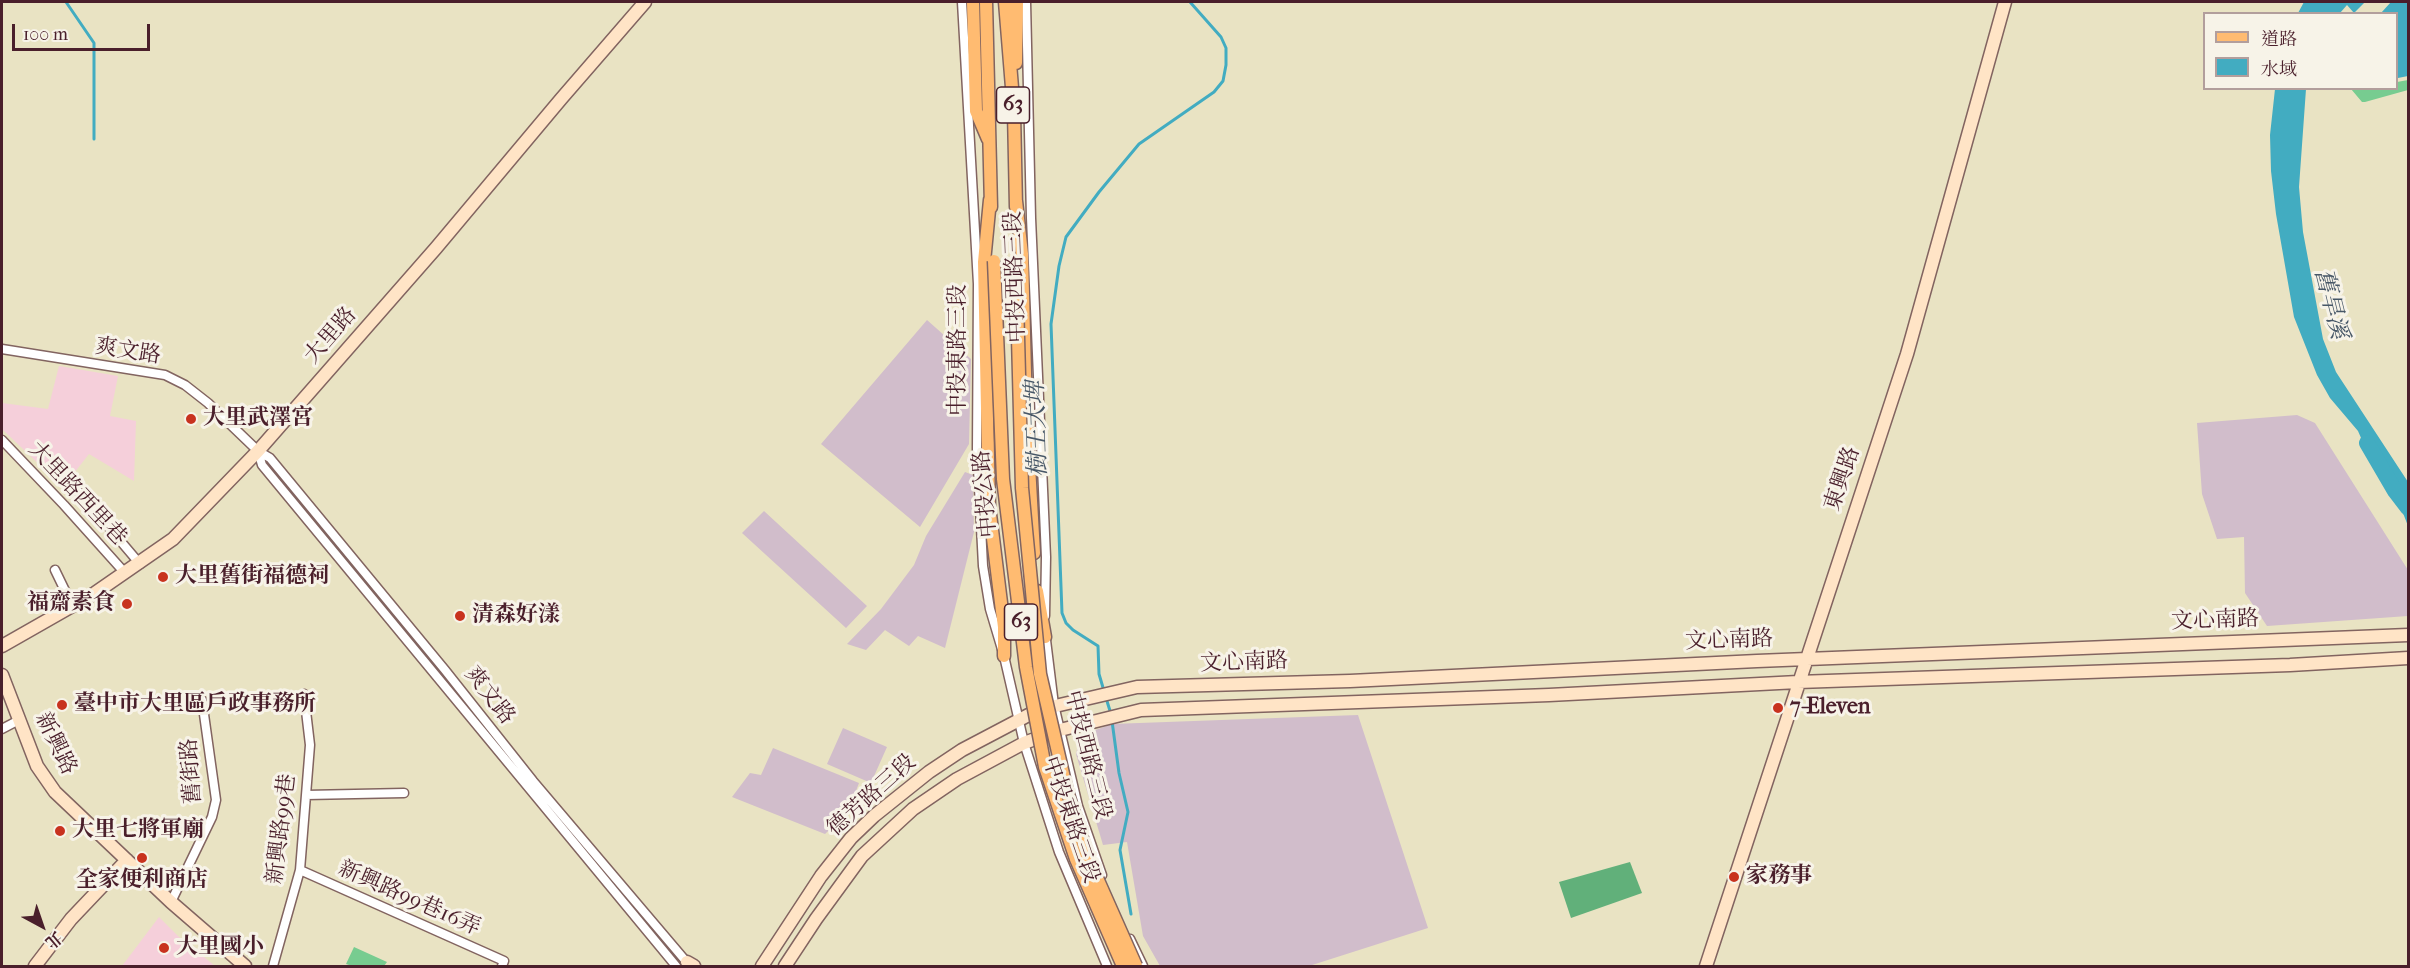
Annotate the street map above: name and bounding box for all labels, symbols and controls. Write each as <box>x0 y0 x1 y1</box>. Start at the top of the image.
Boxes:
scale bar <box>15 12 153 50</box>
legend <box>2203 12 2398 90</box>
text: 100 m <box>23 24 68 45</box>
text: 道路 <box>2261 29 2297 50</box>
text: 水域 <box>2261 59 2297 80</box>
road number: 63 <box>996 87 1030 123</box>
street label: 中投西路三段 <box>1001 211 1031 343</box>
water label: 舊旱溪 <box>2307 266 2353 342</box>
street label: 中投東路三段 <box>946 284 972 416</box>
street label: 大里路 <box>299 302 363 370</box>
street label: 爽文路 <box>93 334 163 370</box>
water label: 樹王大埤 <box>1022 381 1054 477</box>
place label: 大里武澤宮 <box>203 406 313 432</box>
marker: 大里武澤宮 <box>184 412 198 426</box>
street label: 大里路西里巷 <box>22 437 132 551</box>
street label: 東興路 <box>1820 444 1866 514</box>
street label: 中投公路 <box>969 449 1003 539</box>
place label: 大里舊街福德祠 <box>175 564 329 590</box>
marker: 大里舊街福德祠 <box>156 570 170 584</box>
place label: 福齋素食 <box>27 591 115 617</box>
marker: 福齋素食 <box>120 597 134 611</box>
place label: 清森好漾 <box>472 603 560 629</box>
road number: 63 <box>1004 604 1038 640</box>
street label: 文心南路 <box>2171 606 2259 636</box>
marker: 清森好漾 <box>453 609 467 623</box>
street label: 文心南路 <box>1685 626 1773 656</box>
street label: 文心南路 <box>1200 648 1288 678</box>
street label: 爽文路 <box>458 662 520 730</box>
street label: 中投西路三段 <box>1058 688 1116 822</box>
place label: 臺中市大里區戶政事務所 <box>74 692 316 718</box>
place label: 7-Eleven <box>1790 695 1871 721</box>
marker: 臺中市大里區戶政事務所 <box>55 698 69 712</box>
marker: 7-Eleven <box>1771 701 1785 715</box>
street label: 新興路 <box>29 709 81 779</box>
street label: 舊街路 <box>177 737 207 805</box>
street label: 德芳路三段 <box>822 749 922 843</box>
street label: 中投東路三段 <box>1036 753 1104 887</box>
street label: 新興路99巷 <box>262 772 302 886</box>
place label: 大里七將軍廟 <box>72 818 204 844</box>
marker: 大里七將軍廟 <box>53 824 67 838</box>
marker: 全家便利商店 <box>135 851 149 865</box>
street label: 新興路99巷16弄 <box>334 856 484 942</box>
place label: 家務事 <box>1746 864 1812 890</box>
place label: 全家便利商店 <box>76 868 208 894</box>
marker: 家務事 <box>1727 870 1741 884</box>
north arrow <box>12 896 72 956</box>
text: 北 <box>42 928 66 953</box>
place label: 大里國小 <box>176 935 264 961</box>
marker: 大里國小 <box>157 941 171 955</box>

